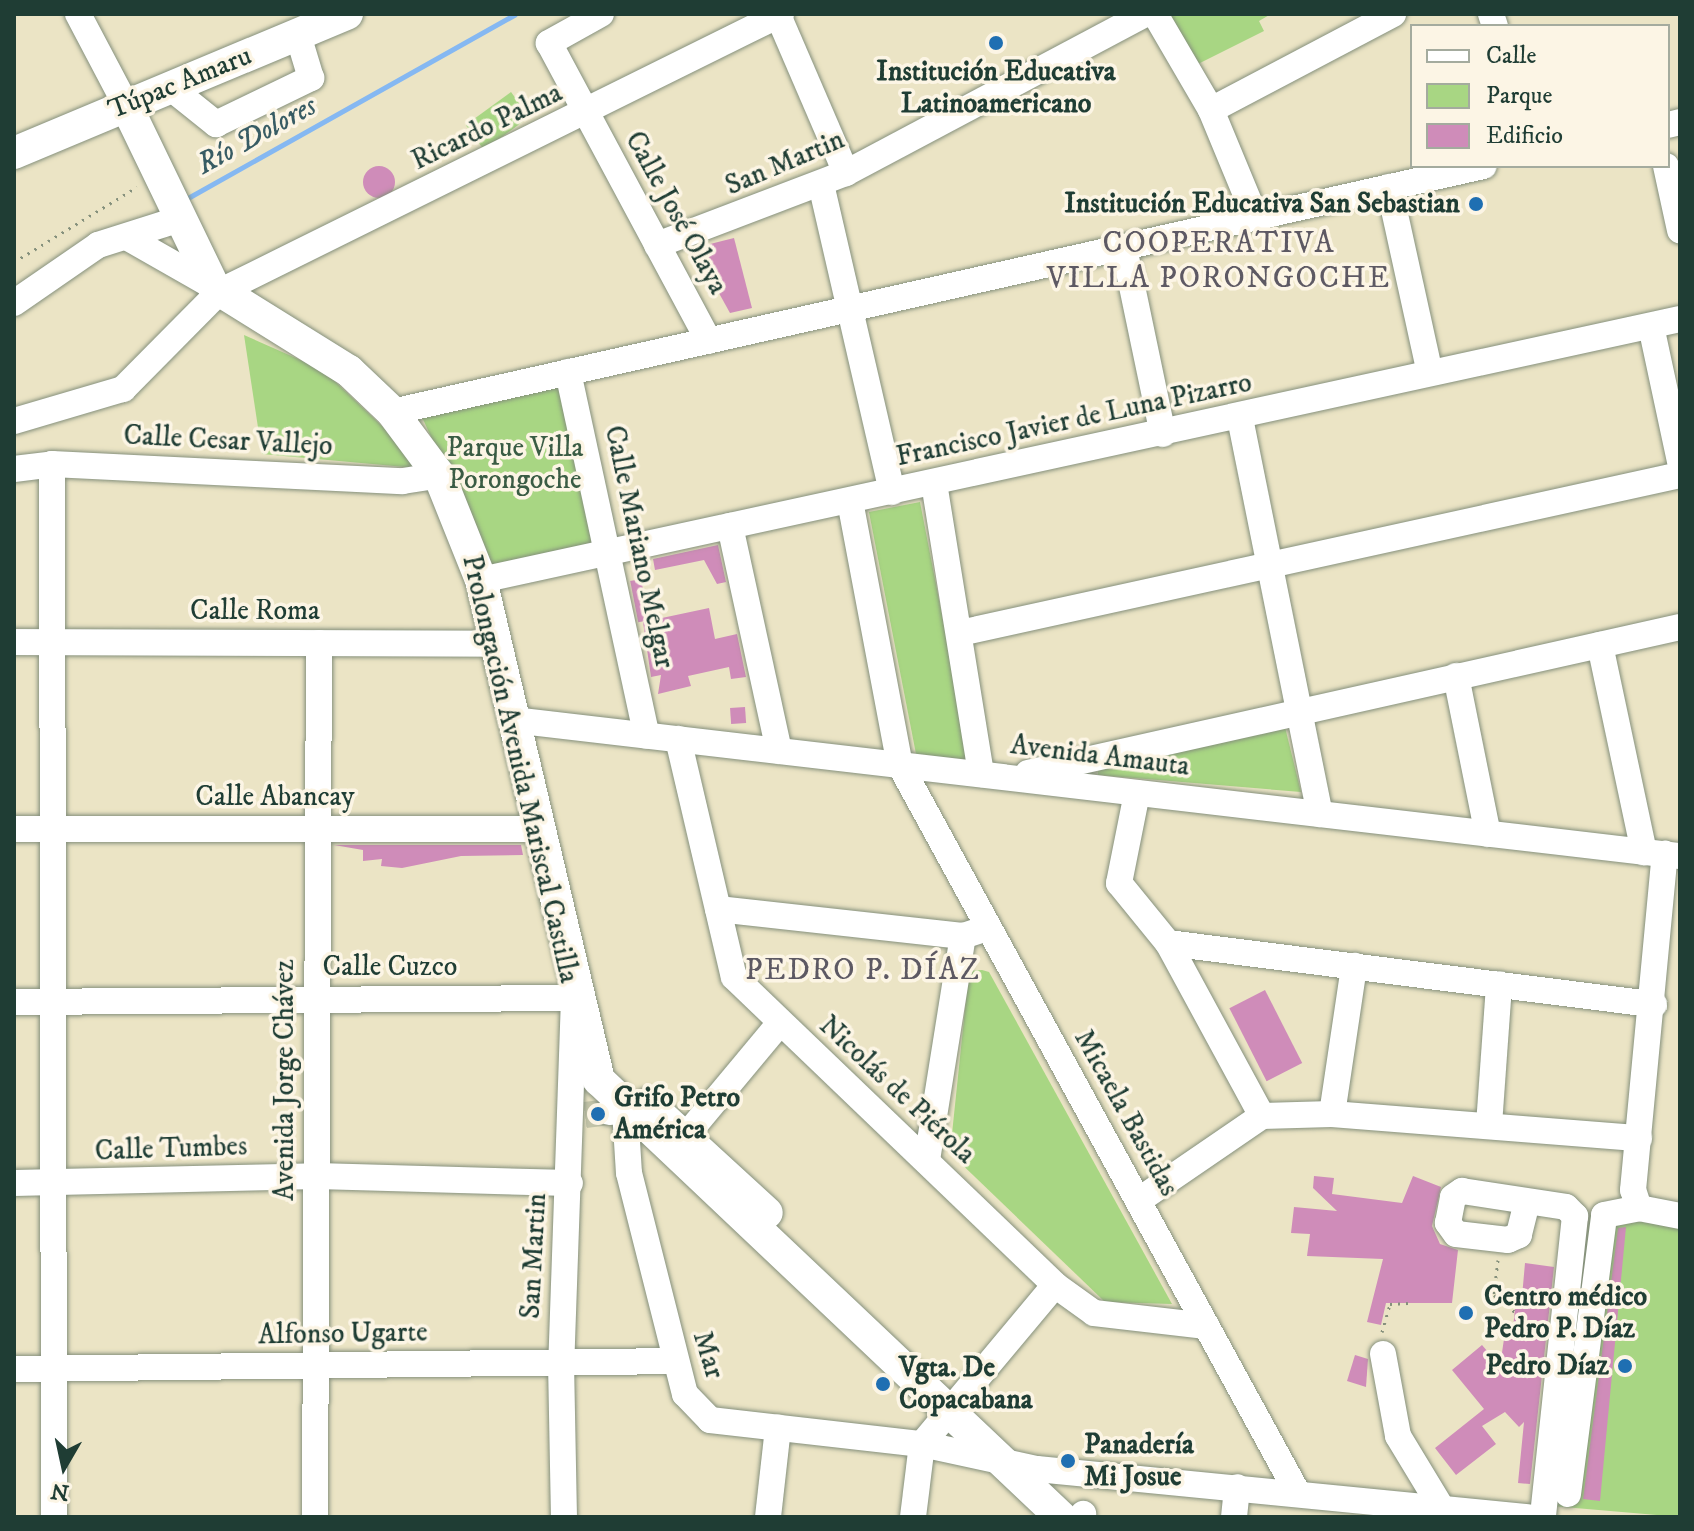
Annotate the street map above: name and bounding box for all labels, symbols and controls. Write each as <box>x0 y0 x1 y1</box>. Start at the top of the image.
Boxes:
legend <box>1410 24 1670 168</box>
marker: Institución Educativa Latinoamericano <box>987 34 1005 52</box>
street label: Túpac Amaru <box>103 39 257 127</box>
text: Calle <box>1486 41 1536 71</box>
place label: Institución Educativa Latinoamericano <box>876 55 1116 121</box>
street label: Ricardo Palma <box>406 76 568 178</box>
text: Parque <box>1486 81 1552 111</box>
water label: Río Dolores <box>191 88 323 184</box>
text: Edificio <box>1486 121 1563 151</box>
street label: San Martin <box>720 123 850 203</box>
street label: Calle José Olaya <box>617 126 735 300</box>
place label: Institución Educativa San Sebastian <box>1064 187 1460 221</box>
marker: Institución Educativa San Sebastian <box>1467 195 1485 213</box>
district label: COOPERATIVA VILLA PORONGOCHE <box>1047 226 1391 296</box>
street label: Francisco Javier de Luna Pizarro <box>893 366 1255 474</box>
street label: Calle Cesar Vallejo <box>123 419 333 463</box>
street label: Calle Mariano Melgar <box>597 423 681 671</box>
park label: Parque Villa Porongoche <box>447 431 583 497</box>
street label: Prolongación Avenida Mariscal Castilla <box>454 552 586 986</box>
street label: Calle Roma <box>190 594 320 628</box>
street label: Avenida Amauta <box>1009 728 1191 784</box>
street label: Calle Abancay <box>195 780 355 814</box>
street label: Calle Cuzco <box>323 950 457 984</box>
district label: PEDRO P. DÍAZ <box>745 953 981 989</box>
street label: Avenida Jorge Chávez <box>268 959 302 1201</box>
street label: Nicolás de Piérola <box>812 1009 982 1171</box>
street label: Micaela Bastidas <box>1066 1024 1186 1202</box>
place label: Grifo Petro América <box>614 1081 740 1147</box>
marker: Grifo Petro América <box>589 1105 607 1123</box>
street label: Calle Tumbes <box>94 1130 248 1168</box>
street label: San Martin <box>514 1192 554 1320</box>
place label: Centro médico Pedro P. Díaz <box>1484 1280 1647 1346</box>
marker: Centro médico Pedro P. Díaz <box>1455 1302 1477 1324</box>
street label: Alfonso Ugarte <box>258 1316 428 1352</box>
street label: Mar <box>685 1327 731 1383</box>
place label: Pedro Díaz <box>1485 1349 1609 1383</box>
place label: Vgta. De Copacabana <box>899 1351 1033 1417</box>
marker: Pedro Díaz <box>1616 1357 1634 1375</box>
marker: Vgta. De Copacabana <box>874 1375 892 1393</box>
north arrow <box>24 1427 104 1507</box>
place label: Panadería Mi Josue <box>1084 1428 1194 1494</box>
marker: Panadería Mi Josue <box>1059 1452 1077 1470</box>
text: N <box>49 1476 71 1506</box>

